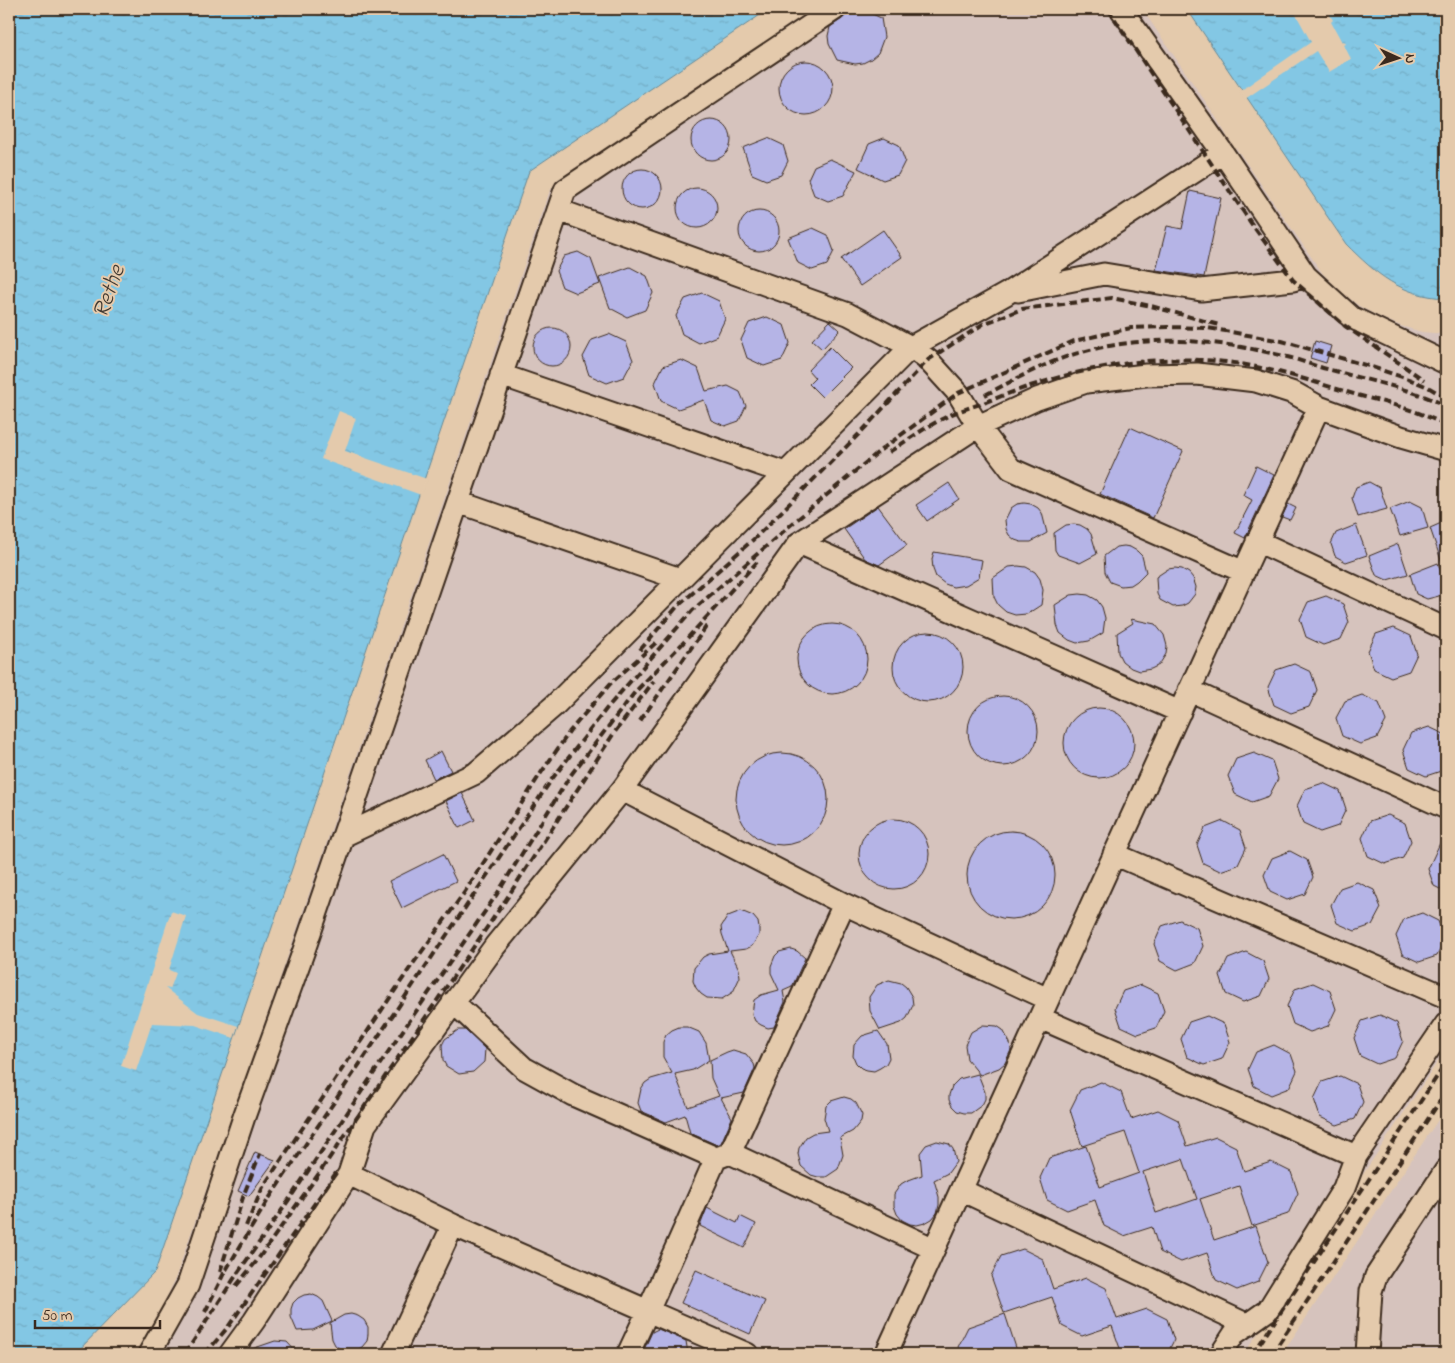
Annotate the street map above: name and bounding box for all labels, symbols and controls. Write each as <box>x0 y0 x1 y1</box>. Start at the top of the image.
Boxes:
north arrow <box>1372 32 1422 82</box>
text: N <box>1399 53 1420 64</box>
water label: Rethe <box>84 259 136 323</box>
scale bar <box>35 1298 160 1330</box>
text: 50 m <box>42 1305 73 1327</box>

